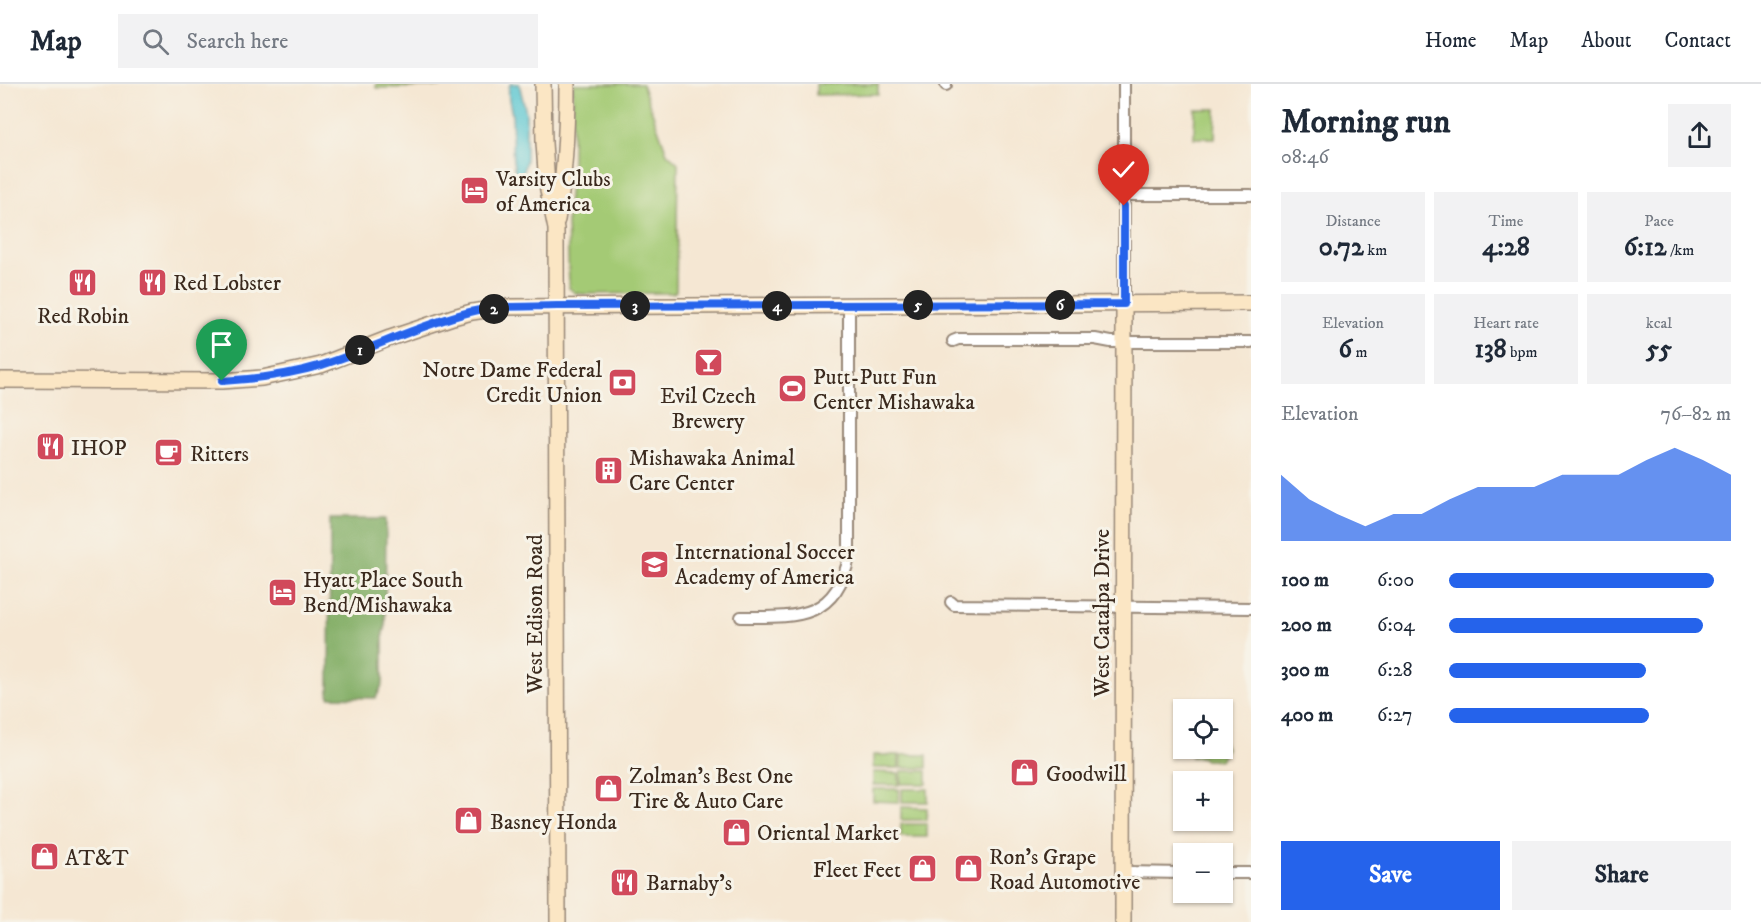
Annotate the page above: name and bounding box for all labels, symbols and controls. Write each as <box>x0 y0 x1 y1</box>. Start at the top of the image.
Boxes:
search box <box>118 14 538 68</box>
text: Map <box>30 24 82 59</box>
icon: search <box>139 25 172 58</box>
text: Search here <box>187 28 288 55</box>
text: Home <box>1425 28 1477 54</box>
text: Map <box>1510 28 1548 54</box>
text: About <box>1581 28 1632 54</box>
text: Contact <box>1665 28 1731 54</box>
text: Morning run <box>1281 102 1450 143</box>
button: share <box>1668 104 1731 167</box>
pin <box>1098 144 1149 206</box>
text: 08:46 <box>1281 145 1329 170</box>
icon: check <box>1107 153 1140 186</box>
place label: Varsity Clubs of America <box>495 166 611 218</box>
hotel icon: Varsity Clubs of America <box>459 175 491 207</box>
text: Distance <box>1325 211 1381 231</box>
text: Time <box>1489 211 1523 231</box>
text: Pace <box>1644 211 1674 231</box>
text: 0.72 <box>1319 231 1364 264</box>
text: 4:28 <box>1482 231 1530 264</box>
text: 6:12 <box>1624 231 1666 264</box>
text: km <box>1364 240 1387 260</box>
text: /km <box>1666 240 1694 260</box>
restaurant icon: Red Lobster <box>136 266 168 298</box>
restaurant icon: Red Robin <box>67 267 99 299</box>
place label: Red Lobster <box>173 270 282 297</box>
pin: 5 <box>903 290 933 320</box>
pin: 6 <box>1045 290 1075 320</box>
pin: 3 <box>620 291 650 321</box>
pin: 4 <box>762 291 792 321</box>
pin: 2 <box>479 294 509 324</box>
text: 5 <box>914 295 922 315</box>
text: 6 <box>1056 295 1064 315</box>
text: 3 <box>632 296 638 316</box>
text: 4 <box>772 296 782 316</box>
text: 2 <box>490 299 498 319</box>
place label: Red Robin <box>37 303 130 330</box>
text: Elevation <box>1322 313 1384 333</box>
text: Heart rate <box>1473 313 1539 333</box>
text: kcal <box>1646 313 1672 333</box>
pin <box>196 319 247 381</box>
icon: arrive <box>205 328 238 361</box>
text: 6 <box>1339 333 1352 366</box>
text: 138 <box>1474 333 1507 366</box>
text: 55 <box>1646 333 1672 366</box>
pin: 1 <box>345 335 375 365</box>
text: 1 <box>357 340 363 360</box>
text: m <box>1352 342 1368 362</box>
text: bpm <box>1507 342 1538 362</box>
bar icon: Evil Czech Brewery <box>692 347 724 379</box>
place label: Notre Dame Federal Credit Union <box>422 357 603 409</box>
place label: Putt-Putt Fun Center Mishawaka <box>813 364 975 416</box>
bank icon: Notre Dame Federal Credit Union <box>607 366 639 398</box>
sports icon: Putt-Putt Fun Center Mishawaka <box>776 373 808 405</box>
place label: Evil Czech Brewery <box>660 383 756 435</box>
text: Elevation <box>1281 402 1358 427</box>
text: 76–82 m <box>1660 402 1731 427</box>
restaurant icon: IHOP <box>34 431 66 463</box>
place label: IHOP <box>71 435 127 462</box>
cafe icon: Ritters <box>153 437 185 469</box>
place label: Ritters <box>190 441 249 468</box>
place label: Mishawaka Animal Care Center <box>629 445 795 497</box>
building icon: Mishawaka Animal Care Center <box>592 454 624 486</box>
street label: West Catalpa Drive <box>1089 529 1116 698</box>
street label: West Edison Road <box>522 534 549 695</box>
place label: International Soccer Academy of America <box>675 539 855 591</box>
school or university icon: International Soccer Academy of America <box>638 548 670 580</box>
place label: Hyatt Place South Bend/Mishawaka <box>303 567 463 619</box>
text: 100 m <box>1281 568 1329 593</box>
text: 6:00 <box>1377 568 1414 593</box>
hotel icon: Hyatt Place South Bend/Mishawaka <box>266 576 298 608</box>
text: 200 m <box>1281 613 1332 638</box>
text: 6:04 <box>1377 613 1415 638</box>
text: 300 m <box>1281 658 1329 683</box>
text: 6:28 <box>1377 658 1412 683</box>
map controls <box>1173 699 1233 903</box>
button: locate <box>1173 699 1233 759</box>
text: 400 m <box>1281 703 1333 728</box>
text: 6:27 <box>1377 703 1413 728</box>
shop icon: Goodwill <box>1009 757 1041 789</box>
place label: Goodwill <box>1046 761 1127 788</box>
place label: Zolman's Best One Tire & Auto Care <box>629 763 793 815</box>
button: + <box>1173 771 1233 831</box>
shop icon: Zolman's Best One Tire & Auto Care <box>592 772 624 804</box>
shop icon: Basney Honda <box>453 805 485 837</box>
place label: Basney Honda <box>490 809 618 836</box>
shop icon: Oriental Market <box>720 816 752 848</box>
place label: Oriental Market <box>757 820 899 847</box>
shop icon: AT&T <box>28 841 60 873</box>
button: Save <box>1281 841 1500 910</box>
button: Share <box>1512 841 1731 910</box>
button: − <box>1173 843 1233 903</box>
place label: Ron's Grape Road Automotive <box>989 844 1140 896</box>
place label: AT&T <box>65 845 129 872</box>
shop icon: Fleet Feet <box>906 853 938 885</box>
shop icon: Ron's Grape Road Automotive <box>952 853 984 885</box>
place label: Fleet Feet <box>813 857 901 884</box>
restaurant icon: Barnaby's <box>609 866 641 898</box>
place label: Barnaby's <box>646 870 732 897</box>

